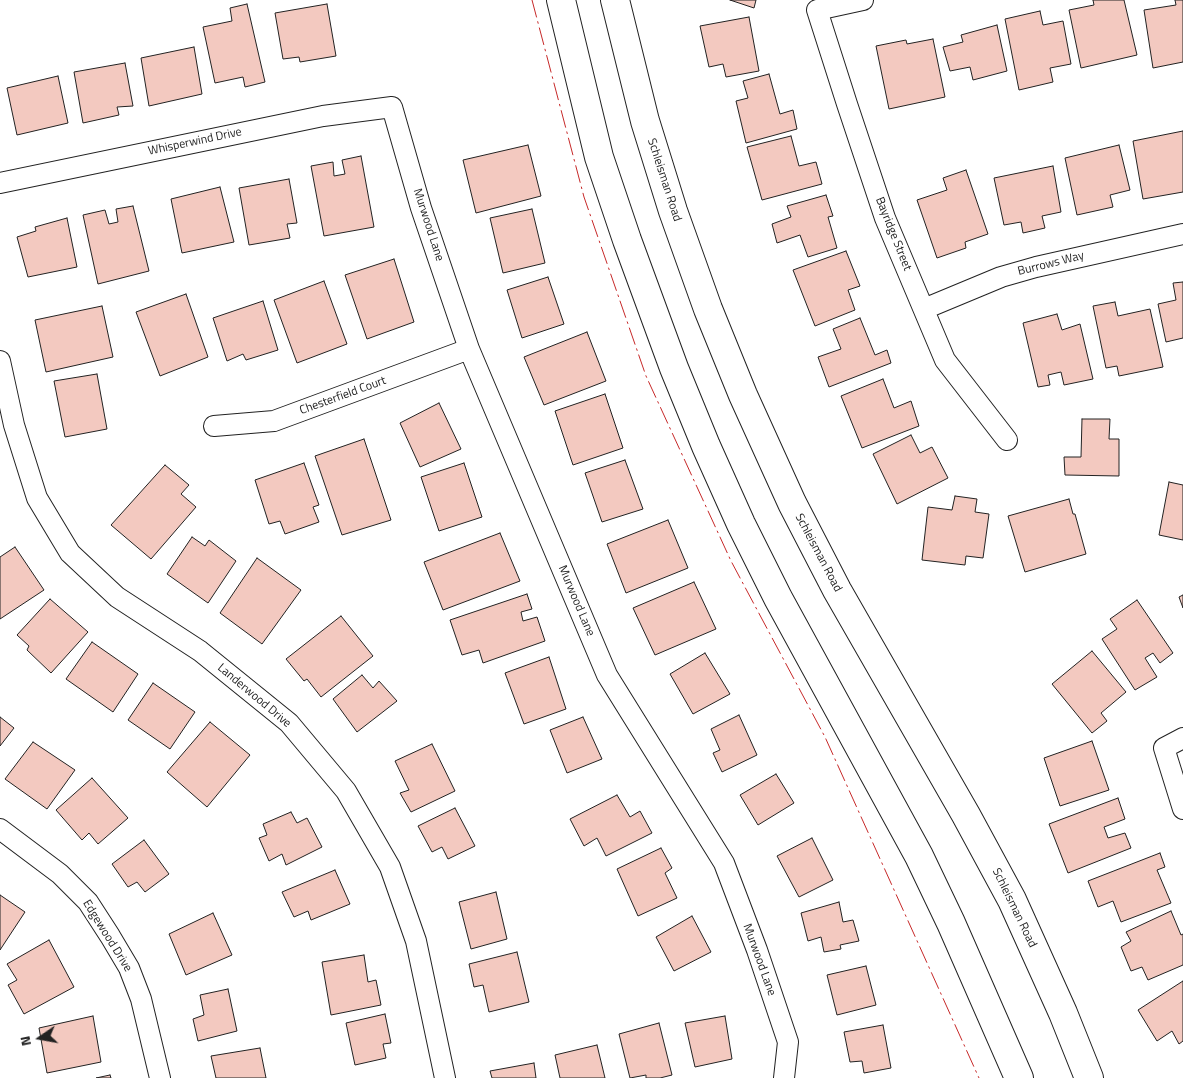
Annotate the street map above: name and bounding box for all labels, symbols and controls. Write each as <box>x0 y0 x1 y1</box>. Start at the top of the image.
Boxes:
street label: Whisperwind Drive <box>147 125 243 159</box>
street label: Schleisman Road <box>644 137 684 223</box>
street label: Murwood Lane <box>409 187 447 263</box>
street label: Bayridge Street <box>872 195 914 273</box>
street label: Burrows Way <box>1016 249 1086 279</box>
street label: Chesterfield Court <box>298 374 388 418</box>
street label: Schleisman Road <box>791 512 845 594</box>
street label: Murwood Lane <box>555 563 597 639</box>
street label: Landerwood Drive <box>214 661 294 731</box>
street label: Schleisman Road <box>989 866 1039 950</box>
street label: Edgewood Drive <box>79 897 135 975</box>
street label: Murwood Lane <box>739 922 779 998</box>
north arrow <box>15 1013 65 1063</box>
text: N <box>14 1034 36 1048</box>

